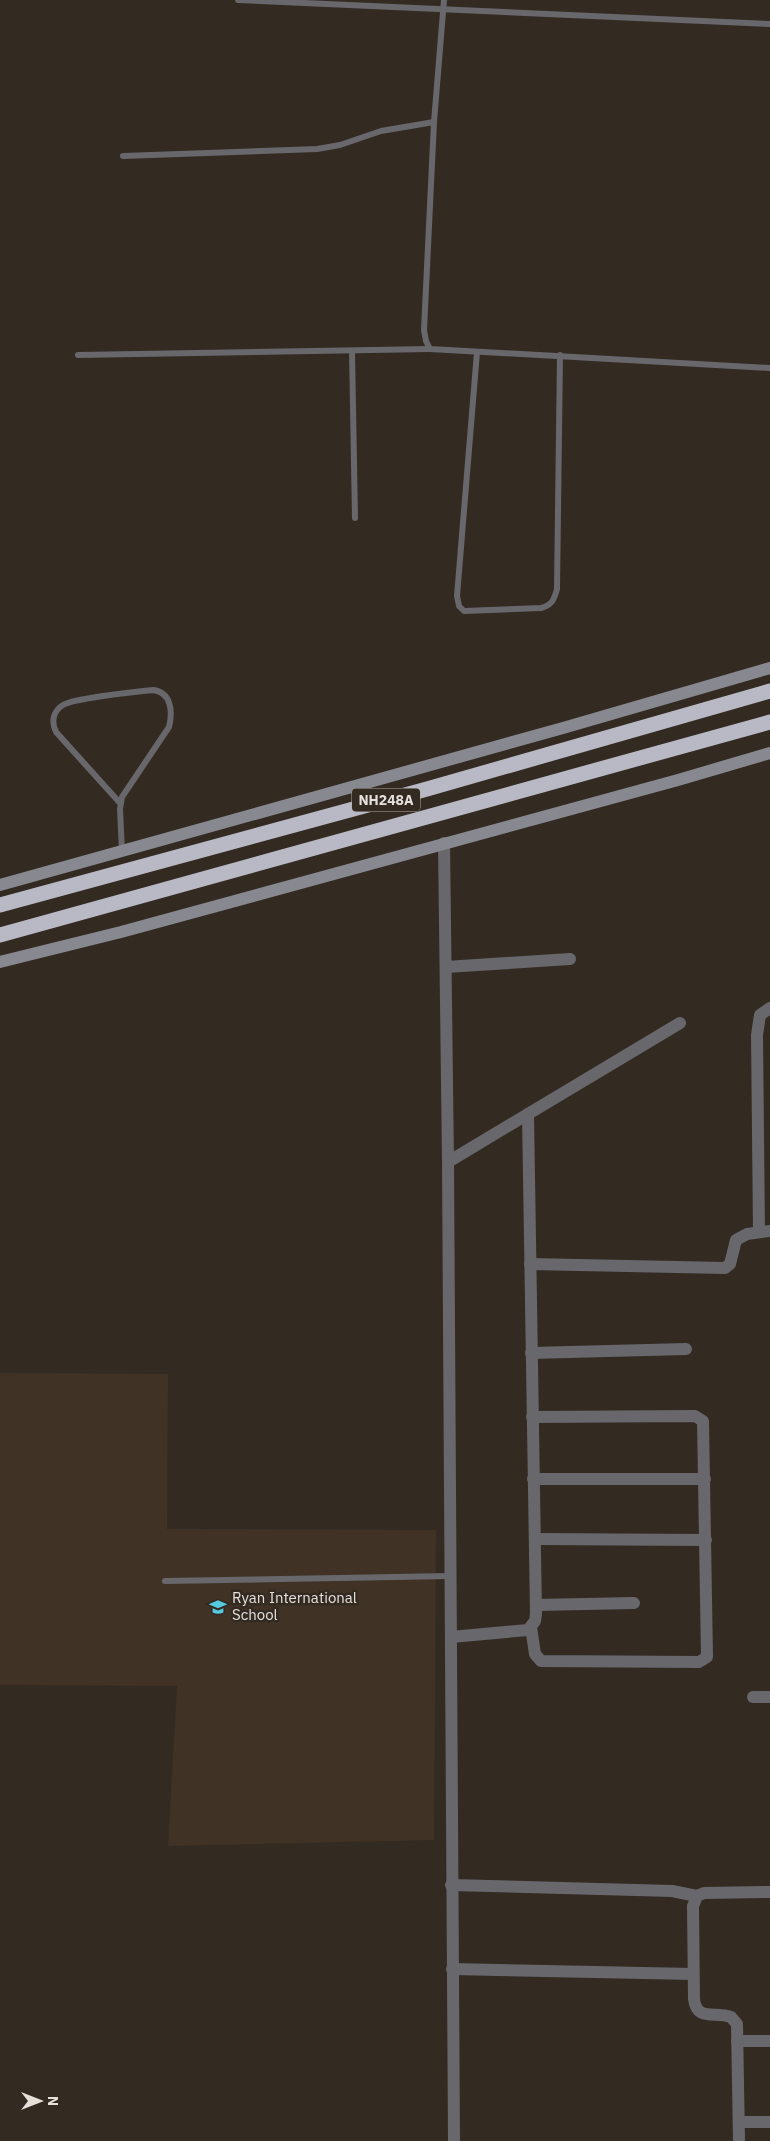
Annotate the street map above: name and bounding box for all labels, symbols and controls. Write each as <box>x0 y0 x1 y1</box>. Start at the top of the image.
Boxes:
road number: NH248A <box>352 788 420 812</box>
place label: Ryan International School <box>232 1588 357 1624</box>
school or university icon: Ryan International School <box>208 1597 228 1617</box>
north arrow <box>15 2076 65 2126</box>
text: N <box>44 2096 62 2106</box>

